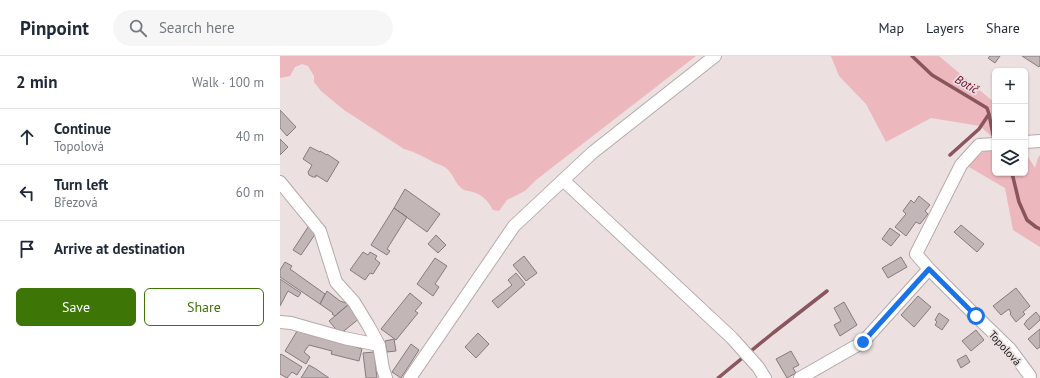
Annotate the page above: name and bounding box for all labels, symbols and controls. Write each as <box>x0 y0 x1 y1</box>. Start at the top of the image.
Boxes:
search box <box>113 10 393 46</box>
text: Pinpoint <box>20 16 89 40</box>
icon: search <box>127 17 149 39</box>
text: Search here <box>159 18 235 37</box>
text: Map <box>878 19 904 37</box>
text: Layers <box>926 19 964 37</box>
text: Share <box>986 19 1020 37</box>
map controls <box>992 68 1028 176</box>
button: + <box>992 68 1028 104</box>
text: 2 min <box>16 71 57 93</box>
water label: Botič <box>953 71 982 97</box>
text: Walk · 100 m <box>192 74 264 91</box>
button: − <box>992 104 1028 140</box>
text: Continue <box>54 119 111 138</box>
icon: ahead <box>16 126 38 148</box>
text: 40 m <box>236 128 264 145</box>
text: Topolová <box>54 138 104 155</box>
button: layers <box>992 140 1028 176</box>
text: Turn left <box>54 175 108 194</box>
icon: left <box>16 182 38 204</box>
text: 60 m <box>236 184 264 201</box>
text: Březová <box>54 194 98 211</box>
icon: arrive <box>16 238 38 260</box>
text: Arrive at destination <box>54 239 185 258</box>
button: Save <box>16 288 136 326</box>
button: Share <box>144 288 264 326</box>
route start <box>967 307 985 325</box>
street label: Topolová <box>986 328 1024 368</box>
route end <box>854 333 872 351</box>

